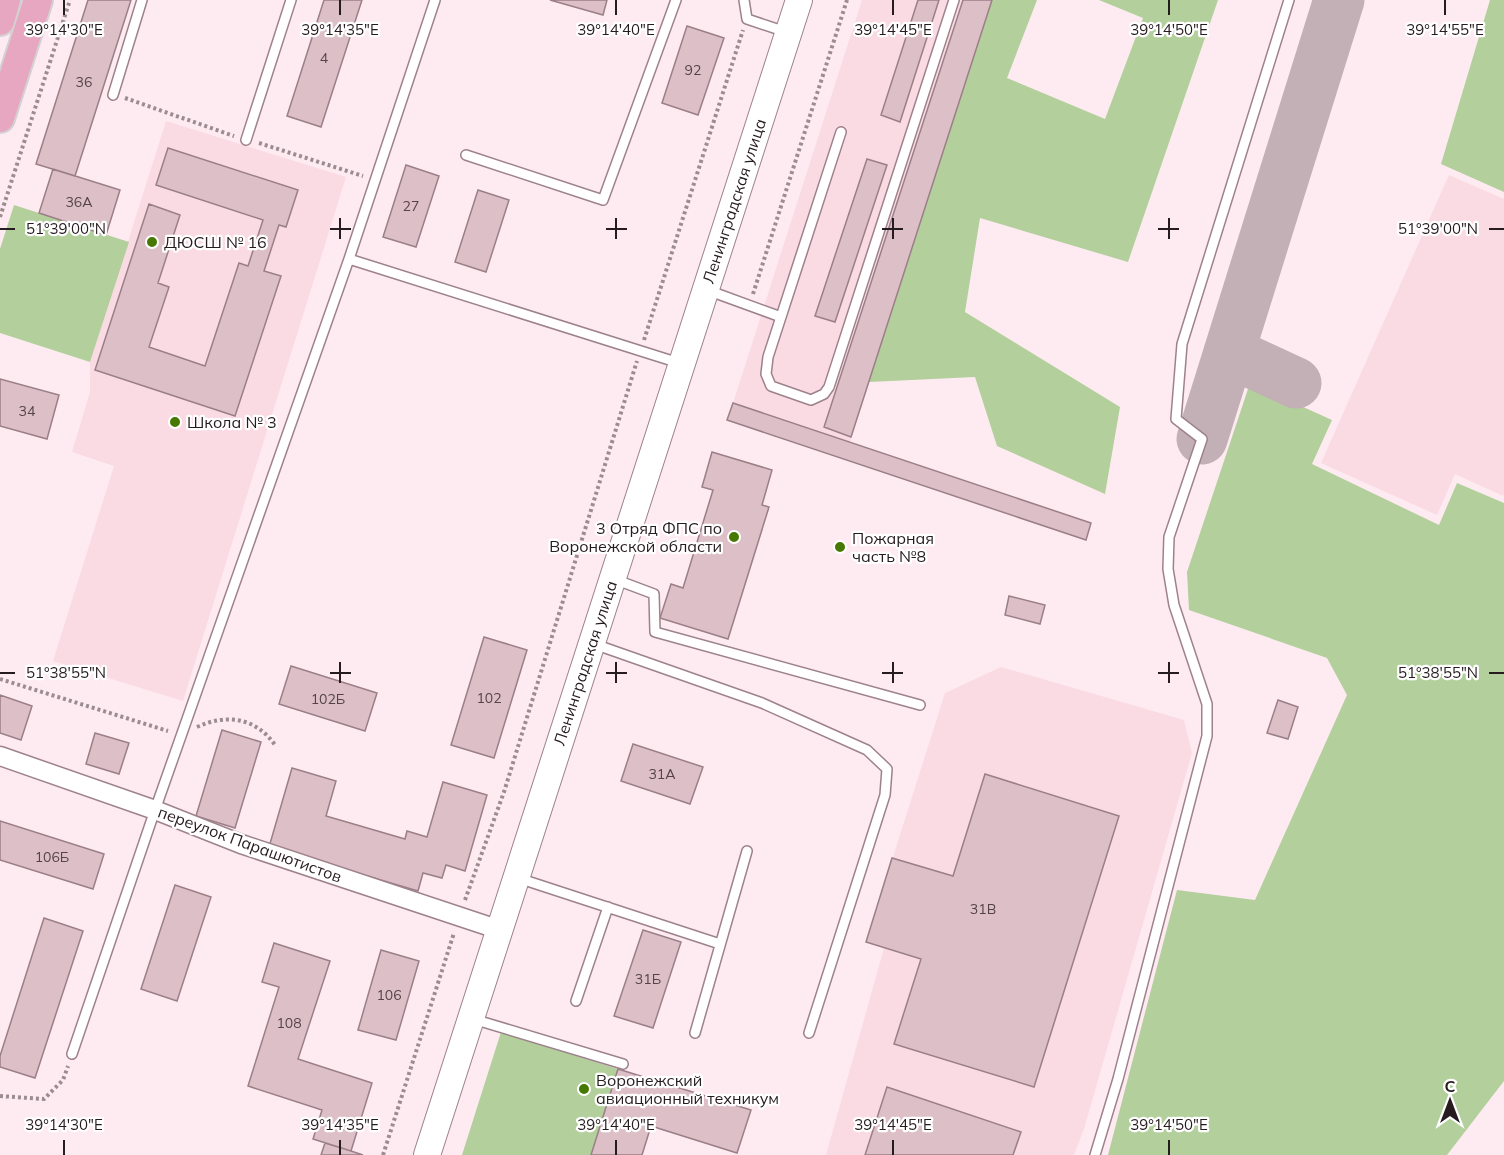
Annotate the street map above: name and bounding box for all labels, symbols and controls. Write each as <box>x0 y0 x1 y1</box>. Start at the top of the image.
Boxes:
text: 39°14'30"E <box>25 20 103 39</box>
text: 39°14'35"E <box>301 20 379 39</box>
text: 39°14'40"E <box>577 20 655 39</box>
text: 39°14'45"E <box>854 20 932 39</box>
text: 39°14'50"E <box>1130 20 1208 39</box>
text: 39°14'55"E <box>1406 20 1484 39</box>
house number: 4 <box>320 49 329 67</box>
house number: 92 <box>685 61 701 79</box>
house number: 36 <box>76 73 92 91</box>
street label: Ленинградская улица <box>698 116 770 286</box>
house number: 36А <box>65 193 93 211</box>
house number: 27 <box>403 197 419 215</box>
text: 51°39'00"N <box>26 219 106 238</box>
text: 51°39'00"N <box>1398 219 1478 238</box>
place label: ДЮСШ № 16 <box>164 232 267 252</box>
marker: ДЮСШ № 16 <box>145 235 159 249</box>
house number: 34 <box>19 402 36 420</box>
place label: Школа № 3 <box>187 412 277 432</box>
marker: Школа № 3 <box>168 415 182 429</box>
place label: 3 Отряд ФПС по Воронежской области <box>549 518 722 556</box>
place label: Пожарная часть №8 <box>852 528 934 566</box>
marker: 3 Отряд ФПС по Воронежской области <box>727 530 741 544</box>
marker: Пожарная часть №8 <box>833 540 847 554</box>
street label: Ленинградская улица <box>549 578 621 748</box>
text: 51°38'55"N <box>26 663 106 682</box>
text: 51°38'55"N <box>1398 663 1478 682</box>
house number: 102 <box>476 689 502 707</box>
house number: 102Б <box>311 690 345 708</box>
house number: 31А <box>648 765 676 783</box>
street label: переулок Парашютистов <box>155 801 345 887</box>
house number: 106Б <box>35 848 69 866</box>
house number: 31В <box>970 900 996 918</box>
house number: 31Б <box>635 970 661 988</box>
house number: 106 <box>376 986 402 1004</box>
house number: 108 <box>276 1014 302 1032</box>
place label: Воронежский авиационный техникум <box>596 1070 779 1108</box>
north arrow <box>1420 1071 1480 1131</box>
text: С <box>1445 1076 1456 1096</box>
marker: Воронежский авиационный техникум <box>577 1082 591 1096</box>
text: 39°14'30"E <box>25 1115 103 1134</box>
text: 39°14'35"E <box>301 1115 379 1134</box>
text: 39°14'40"E <box>577 1115 655 1134</box>
text: 39°14'45"E <box>854 1115 932 1134</box>
text: 39°14'50"E <box>1130 1115 1208 1134</box>

